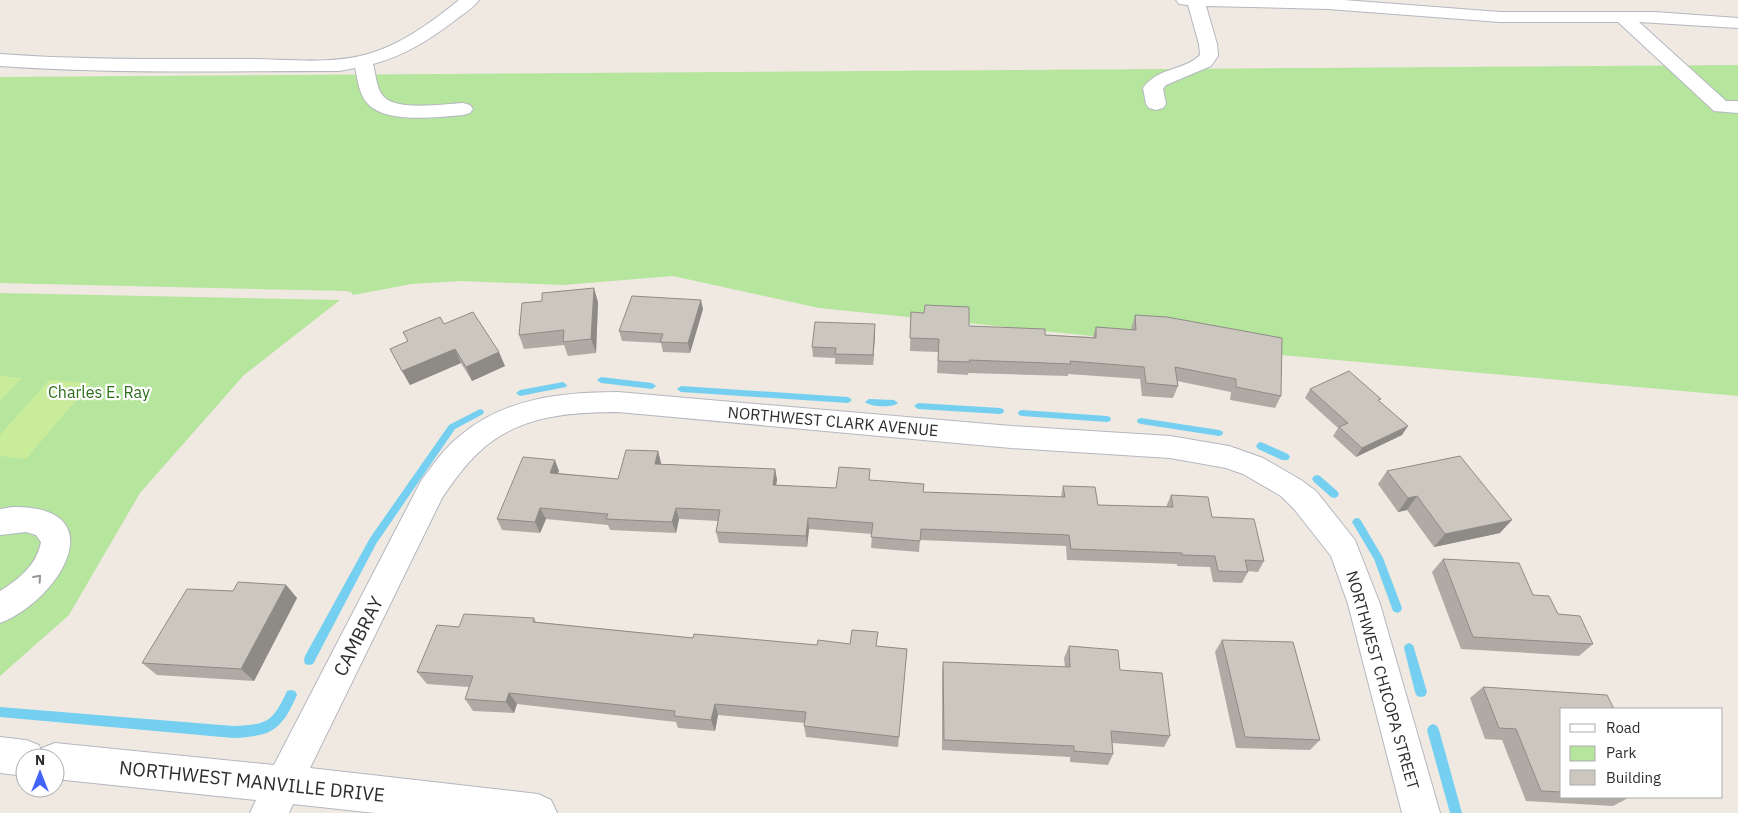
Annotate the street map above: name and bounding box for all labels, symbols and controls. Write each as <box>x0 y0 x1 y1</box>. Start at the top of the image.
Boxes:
park label: Charles E. Ray <box>48 382 150 402</box>
street label: NORTHWEST CLARK AVENUE <box>727 402 939 440</box>
street label: NORTHWEST CHICOPA STREET <box>1342 568 1424 792</box>
one-way arrow <box>33 575 42 584</box>
street label: CAMBRAY <box>328 591 389 680</box>
legend <box>1560 708 1723 798</box>
text: Road <box>1606 718 1641 737</box>
text: Park <box>1606 743 1636 762</box>
north arrow <box>15 748 65 798</box>
text: N <box>35 751 45 769</box>
street label: NORTHWEST MANVILLE DRIVE <box>118 755 386 807</box>
text: Building <box>1606 768 1661 787</box>

